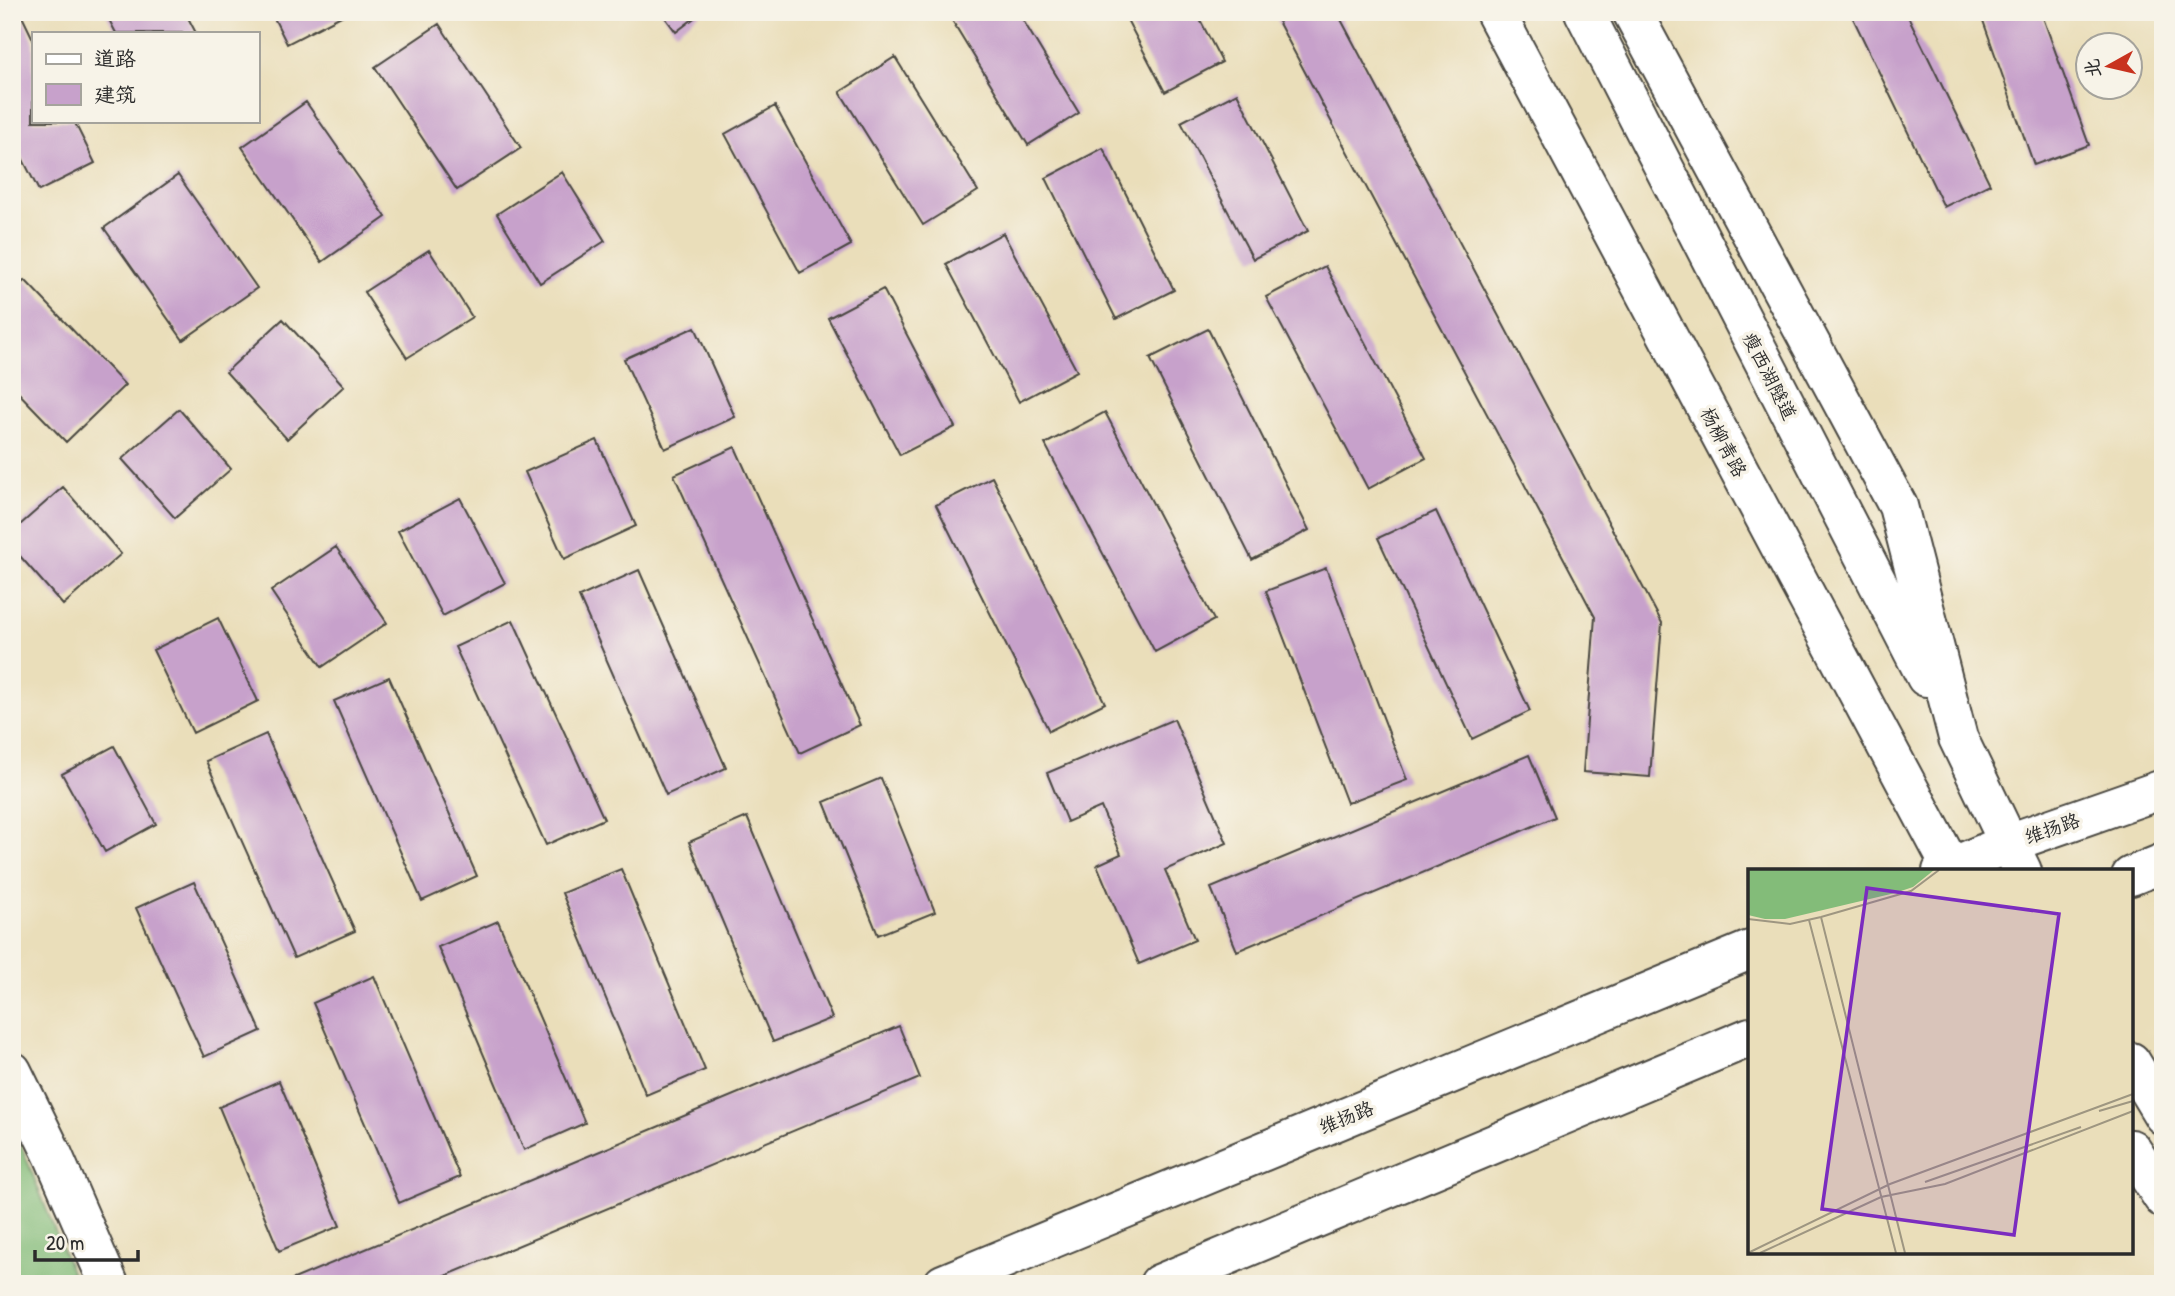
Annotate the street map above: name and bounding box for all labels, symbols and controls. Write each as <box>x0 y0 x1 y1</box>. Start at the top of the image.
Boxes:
legend <box>32 32 259 122</box>
north arrow <box>2074 32 2144 102</box>
text: 道路 <box>94 44 136 73</box>
text: 北 <box>2078 57 2106 80</box>
text: 建筑 <box>94 80 136 109</box>
street label: 瘦西湖隧道 <box>1737 328 1803 424</box>
street label: 杨柳青路 <box>1695 402 1753 482</box>
street label: 维扬路 <box>2021 806 2083 850</box>
inset map <box>1748 869 2133 1254</box>
street label: 维扬路 <box>1315 1094 1377 1140</box>
scale bar <box>35 1219 138 1263</box>
text: 20 m <box>46 1228 84 1257</box>

